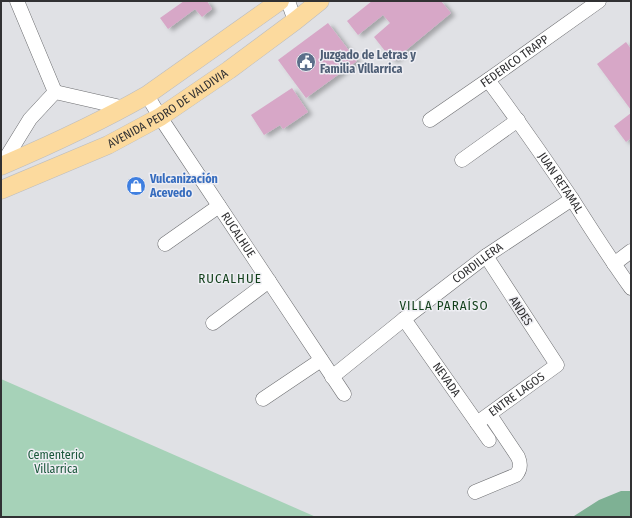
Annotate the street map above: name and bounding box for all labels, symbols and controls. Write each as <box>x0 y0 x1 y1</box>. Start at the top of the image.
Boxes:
street label: FEDERICO TRAPP <box>478 32 551 90</box>
place label: Juzgado de Letras y Familia Villarrica <box>319 48 416 76</box>
public building icon: Juzgado de Letras y Familia Villarrica <box>295 51 317 73</box>
street label: AVENIDA PEDRO DE VALDIVIA <box>105 66 231 151</box>
street label: JUAN RETAMAL <box>535 150 587 216</box>
place label: Vulcanización Acevedo <box>149 172 218 200</box>
shop icon: Vulcanización Acevedo <box>125 175 147 197</box>
street label: RUCALHUE <box>218 210 258 260</box>
street label: CORDILLERA <box>450 239 506 286</box>
district label: RUCALHUE <box>198 271 262 286</box>
street label: ANDES <box>506 294 536 328</box>
district label: VILLA PARAÍSO <box>399 298 489 313</box>
street label: NEVADA <box>430 360 464 400</box>
street label: ENTRE LAGOS <box>486 369 547 419</box>
park label: Cementerio Villarrica <box>28 448 84 476</box>

